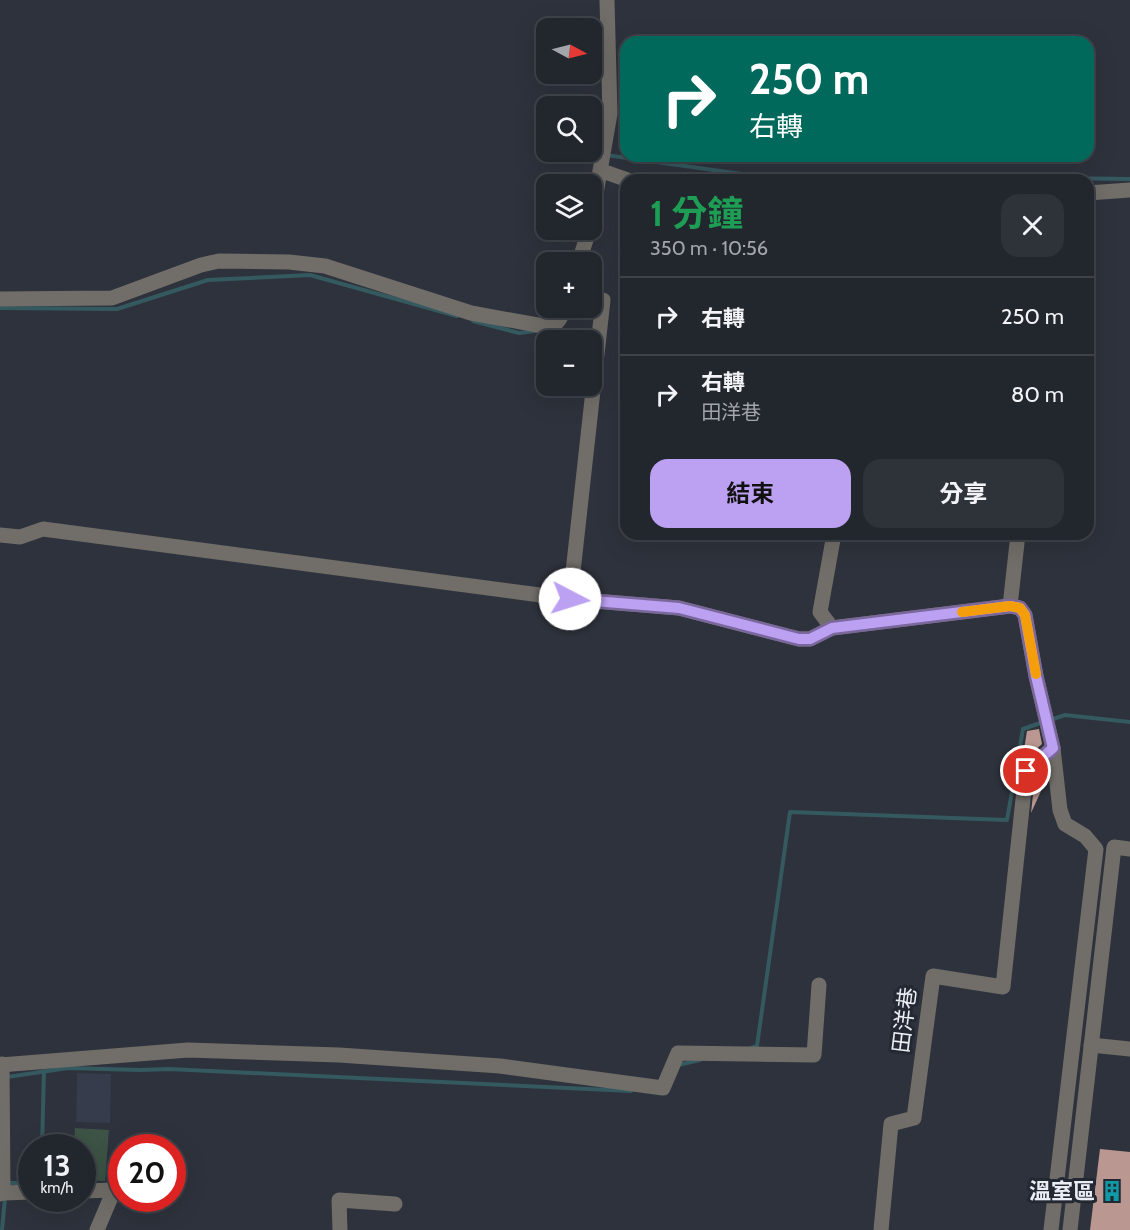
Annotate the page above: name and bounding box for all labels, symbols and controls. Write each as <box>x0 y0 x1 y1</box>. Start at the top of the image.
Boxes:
north arrow <box>536 18 602 84</box>
map controls <box>536 18 602 396</box>
text: 250 m <box>749 53 869 105</box>
icon: right <box>650 60 728 138</box>
button: search <box>536 96 602 162</box>
text: 右轉 <box>749 110 803 143</box>
button: layers <box>536 174 602 240</box>
text: 1 分鐘 <box>650 191 743 235</box>
button: close <box>1001 194 1064 257</box>
text: 350 m · 10:56 <box>650 236 768 260</box>
button: + <box>536 252 602 318</box>
icon: right <box>650 300 683 333</box>
text: 250 m <box>1001 303 1064 330</box>
text: 右轉 <box>701 305 745 332</box>
button: − <box>536 330 602 396</box>
text: 右轉 <box>701 369 745 396</box>
icon: right <box>650 378 683 411</box>
text: 80 m <box>1011 381 1064 408</box>
text: 田洋巷 <box>701 400 761 424</box>
button: 結束 <box>650 459 851 528</box>
button: 分享 <box>863 459 1064 528</box>
position arrow <box>538 567 602 631</box>
pin <box>1000 745 1051 796</box>
icon: arrive <box>1009 754 1042 787</box>
street label: 田洋巷 <box>887 986 922 1054</box>
speed limit sign: 20 <box>108 1134 186 1212</box>
text: 13 <box>43 1147 71 1184</box>
place label: 溫室區 <box>1029 1178 1095 1205</box>
text: km/h <box>41 1179 73 1197</box>
building icon: 溫室區 <box>1100 1179 1124 1203</box>

